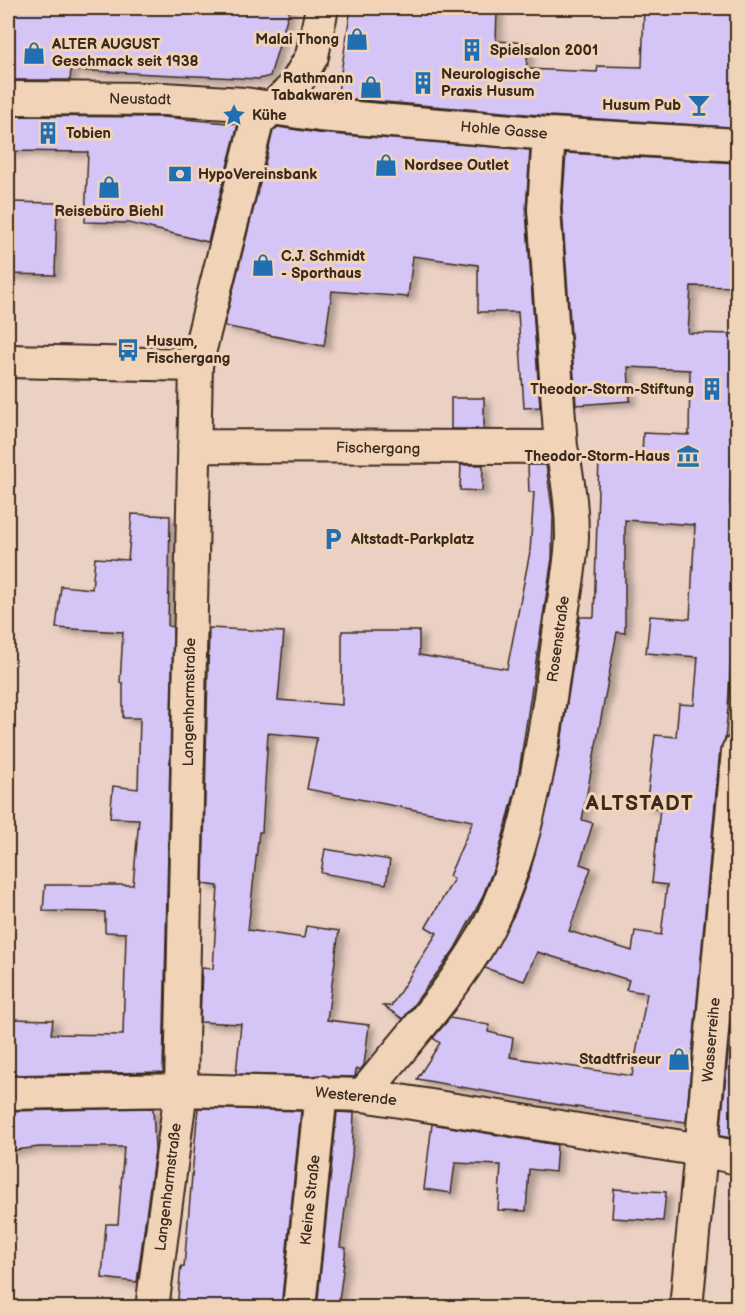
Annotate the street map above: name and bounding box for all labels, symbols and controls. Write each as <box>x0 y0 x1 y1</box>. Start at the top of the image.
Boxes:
shop icon: Malai Thong <box>344 26 370 52</box>
place label: Malai Thong <box>255 30 339 49</box>
place label: ALTER AUGUST Geschmack seit 1938 <box>51 35 199 71</box>
building icon: Spielsalon 2001 <box>459 37 485 63</box>
shop icon: ALTER AUGUST Geschmack seit 1938 <box>21 40 47 66</box>
place label: Spielsalon 2001 <box>490 41 598 60</box>
place label: Neurologische Praxis Husum <box>441 65 541 101</box>
place label: Rathmann Tabakwaren <box>271 69 353 105</box>
building icon: Neurologische Praxis Husum <box>410 70 436 96</box>
shop icon: Rathmann Tabakwaren <box>358 74 384 100</box>
street label: Neustadt <box>109 89 171 110</box>
bar icon: Husum Pub <box>686 92 712 118</box>
place label: Husum Pub <box>602 96 681 115</box>
place icon: Kühe <box>221 102 247 128</box>
place label: Kühe <box>252 106 287 125</box>
street label: Hohle Gasse <box>460 117 548 144</box>
building icon: Tobien <box>35 120 61 146</box>
place label: Tobien <box>66 124 111 143</box>
shop icon: Nordsee Outlet <box>373 152 399 178</box>
place label: Nordsee Outlet <box>404 156 509 175</box>
bank icon: HypoVereinsbank <box>167 161 193 187</box>
place label: HypoVereinsbank <box>198 165 317 184</box>
shop icon: Reisebüro Biehl <box>96 174 122 200</box>
place label: Reisebüro Biehl <box>55 202 163 221</box>
place label: C.J. Schmidt - Sporthaus <box>281 247 365 283</box>
shop icon: C.J. Schmidt - Sporthaus <box>250 252 276 278</box>
place label: Husum, Fischergang <box>146 332 230 368</box>
bus stop icon: Husum, Fischergang <box>115 337 141 363</box>
building icon: Theodor-Storm-Stiftung <box>699 376 725 402</box>
place label: Theodor-Storm-Stiftung <box>530 380 694 399</box>
street label: Fischergang <box>336 438 420 459</box>
museum icon: Theodor-Storm-Haus <box>675 443 701 469</box>
place label: Theodor-Storm-Haus <box>525 447 670 466</box>
parking icon: Altstadt-Parkplatz <box>320 526 346 552</box>
place label: Altstadt-Parkplatz <box>350 530 475 549</box>
street label: Rosenstraße <box>543 595 574 683</box>
street label: Langenharmstraße <box>179 637 200 767</box>
district label: ALTSTADT <box>585 791 694 816</box>
street label: Wasserreihe <box>698 997 725 1083</box>
shop icon: Stadtfriseur <box>666 1046 692 1072</box>
place label: Stadtfriseur <box>579 1050 662 1069</box>
street label: Westerende <box>314 1083 398 1110</box>
street label: Langenharmstraße <box>151 1122 186 1252</box>
street label: Kleine Straße <box>296 1154 325 1246</box>

